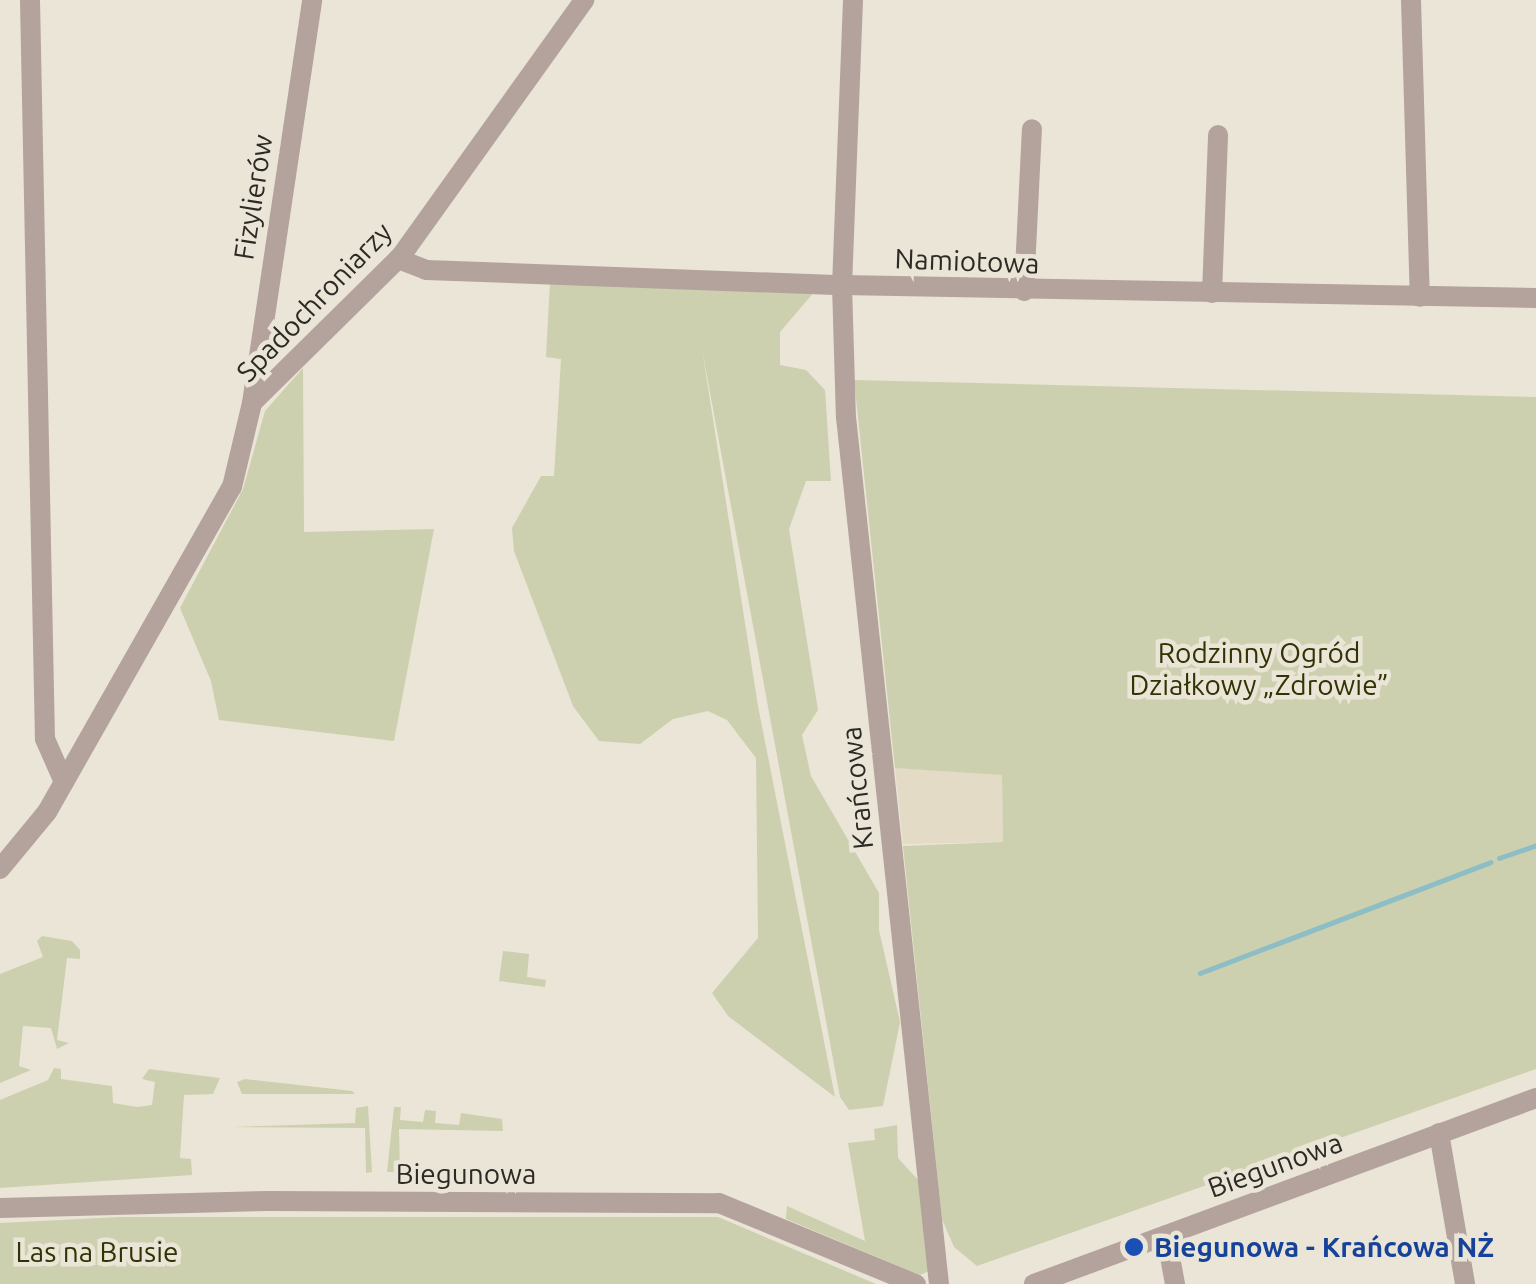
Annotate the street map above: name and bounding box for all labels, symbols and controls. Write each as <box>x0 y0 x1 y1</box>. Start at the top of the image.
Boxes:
street label: Fizylierów <box>227 132 279 262</box>
street label: Spadochroniarzy <box>230 215 398 389</box>
street label: Namiotowa <box>894 242 1040 280</box>
park label: Rodzinny Ogród Działkowy „Zdrowie” <box>1130 636 1388 702</box>
street label: Krańcowa <box>834 725 880 851</box>
street label: Biegunowa <box>1203 1125 1347 1205</box>
street label: Biegunowa <box>396 1157 536 1191</box>
place label: Biegunowa - Krańcowa NŻ <box>1154 1230 1494 1264</box>
park label: Las na Brusie <box>16 1235 178 1269</box>
marker: Biegunowa - Krańcowa NŻ <box>1123 1236 1145 1258</box>

